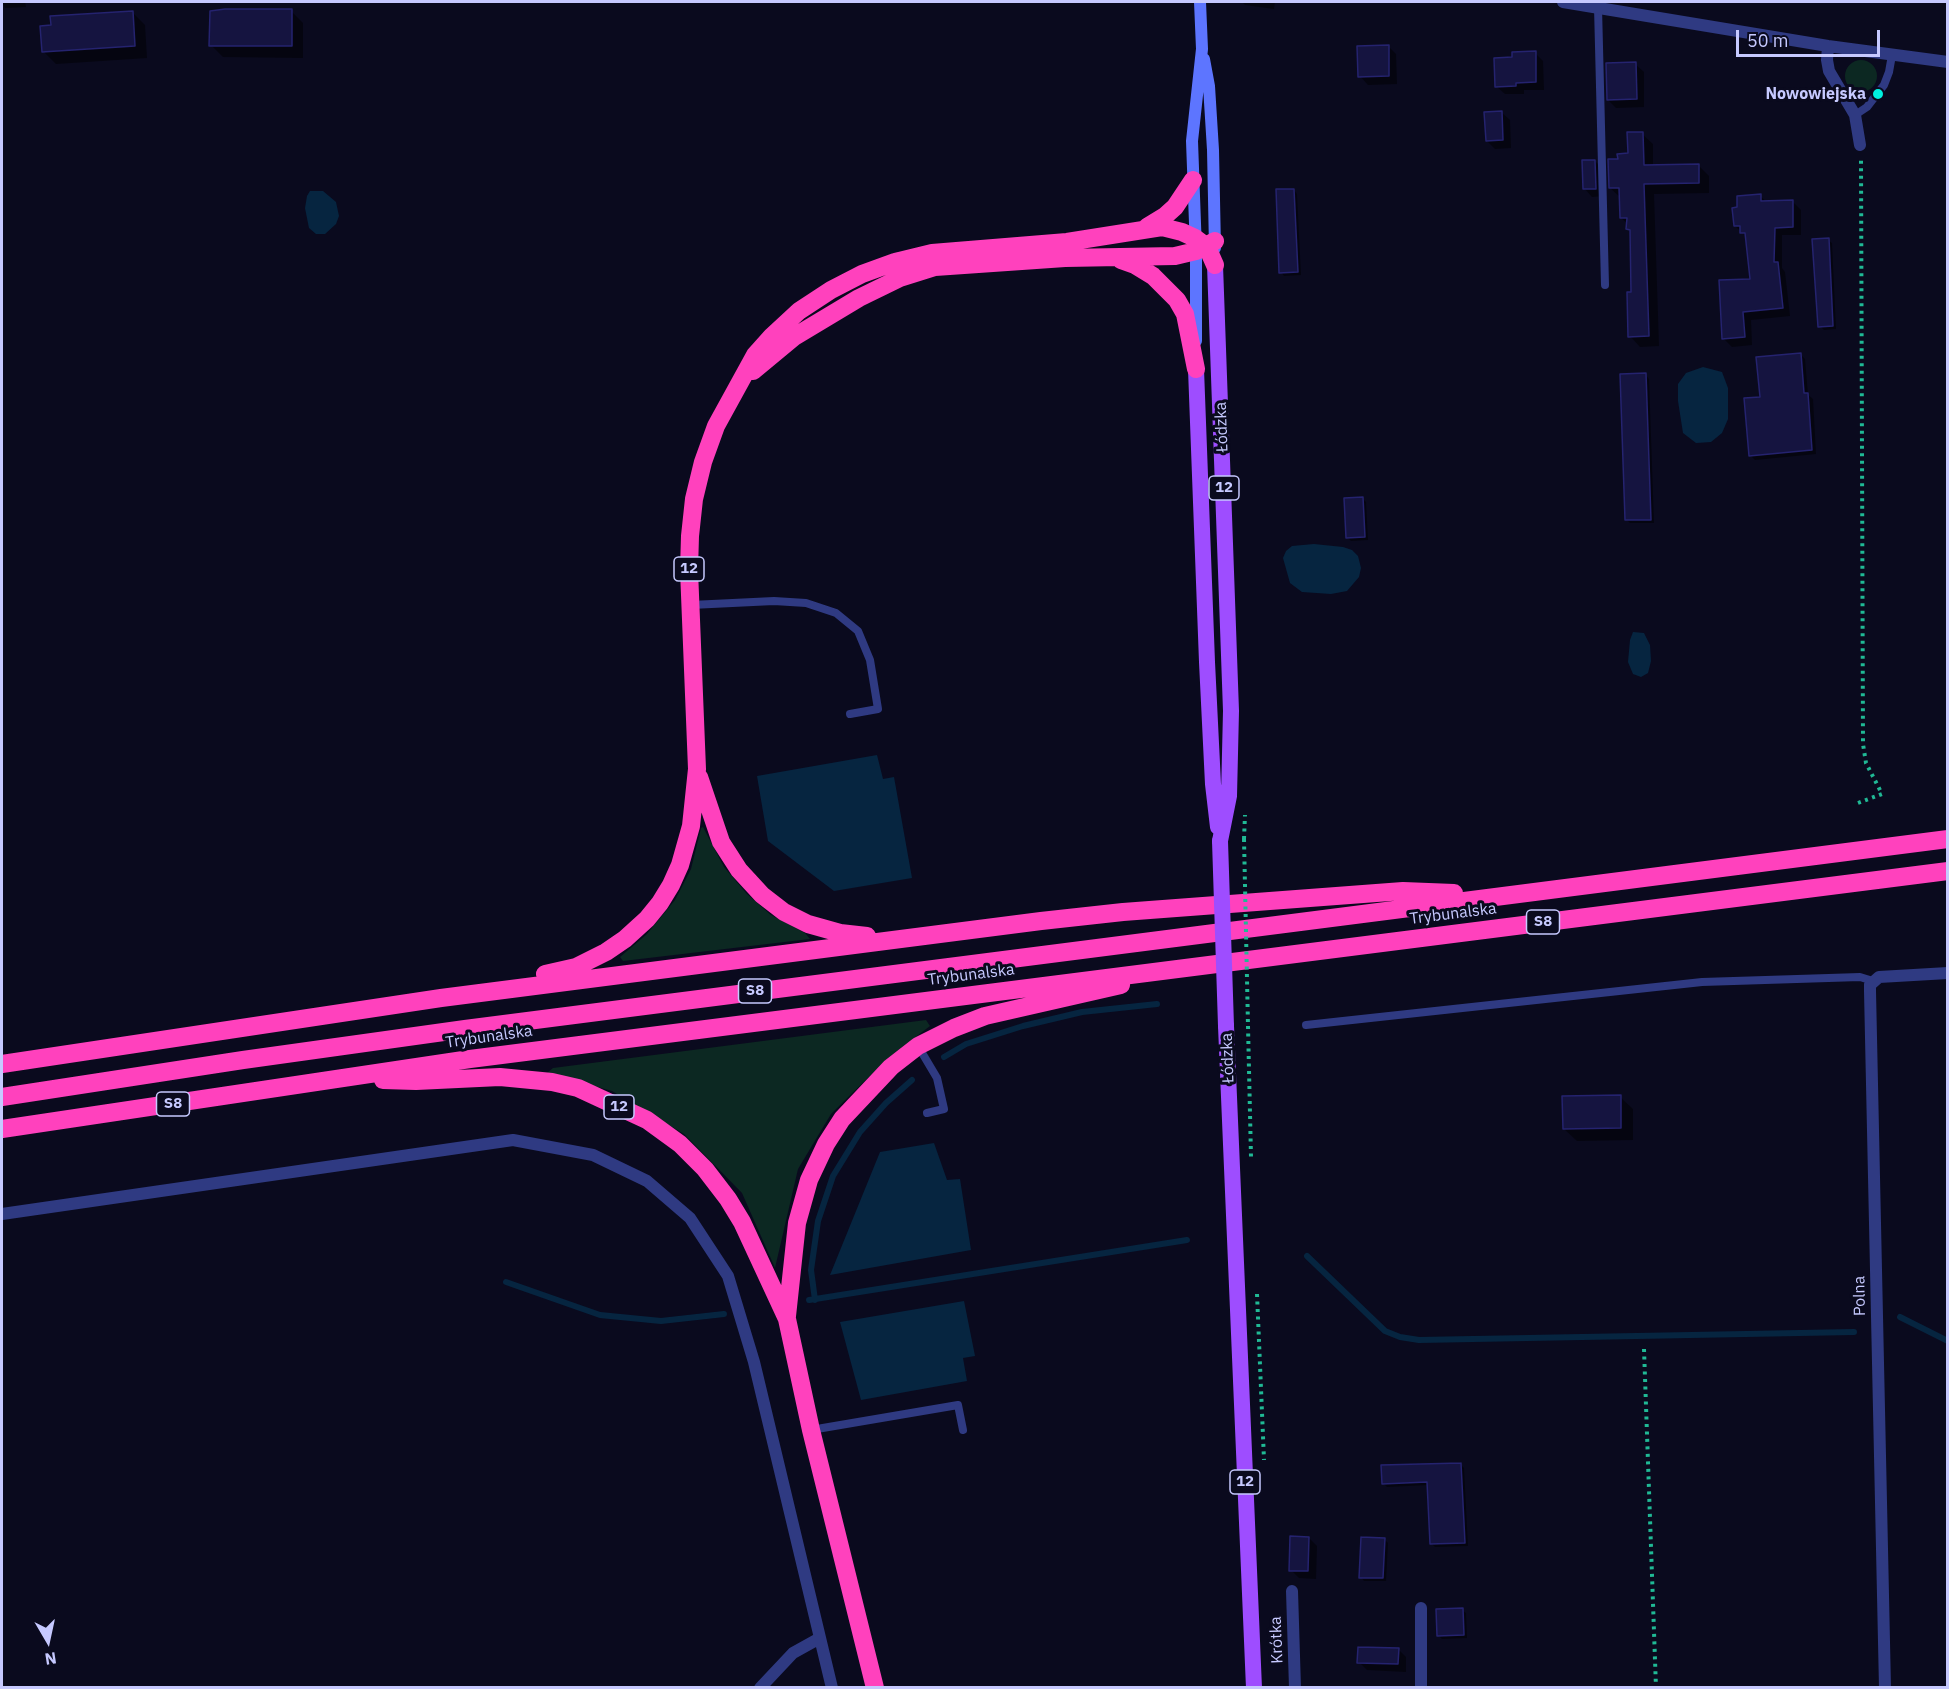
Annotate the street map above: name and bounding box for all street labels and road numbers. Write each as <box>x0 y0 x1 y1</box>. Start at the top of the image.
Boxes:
street label: Łódzka <box>1212 401 1232 453</box>
road number: 12 <box>1209 476 1239 500</box>
road number: 12 <box>674 557 704 581</box>
street label: Trybunalska <box>1408 899 1498 929</box>
road number: S8 <box>1526 910 1560 934</box>
street label: Trybunalska <box>926 960 1016 990</box>
road number: S8 <box>738 979 771 1003</box>
street label: Trybunalska <box>444 1021 534 1053</box>
street label: Łódzka <box>1218 1032 1238 1084</box>
road number: S8 <box>156 1092 190 1116</box>
road number: 12 <box>604 1095 634 1119</box>
street label: Polna <box>1850 1276 1870 1316</box>
road number: 12 <box>1230 1470 1260 1494</box>
street label: Krótka <box>1267 1616 1287 1664</box>

